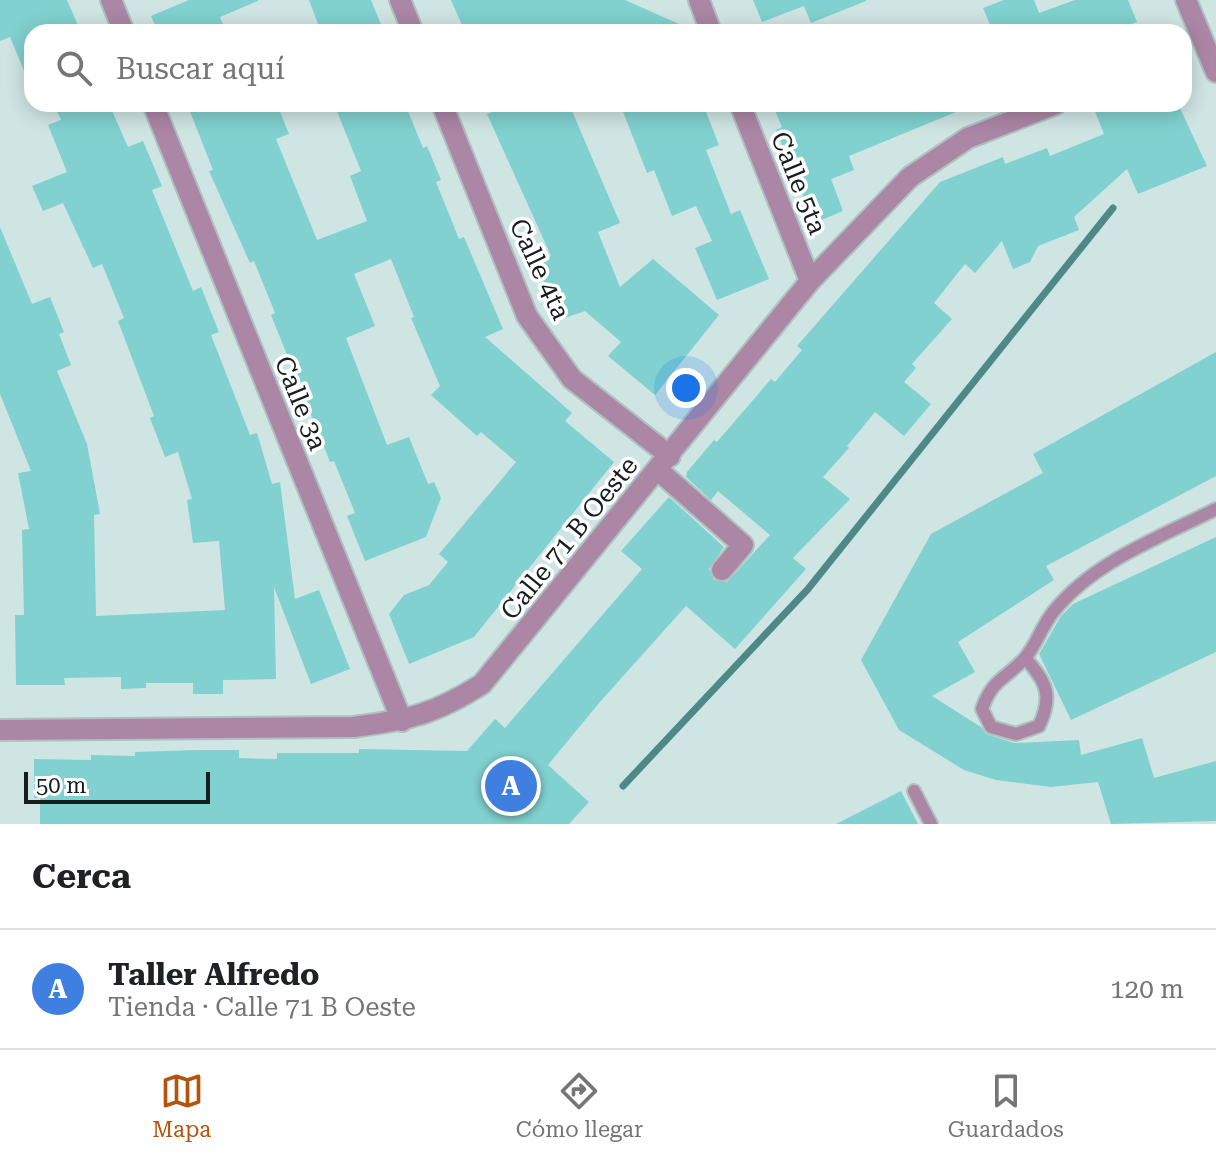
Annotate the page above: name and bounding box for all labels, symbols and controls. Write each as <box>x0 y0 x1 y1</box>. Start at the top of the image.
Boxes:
search box <box>24 24 1192 112</box>
icon: search <box>52 46 96 90</box>
text: Buscar aquí <box>116 51 285 86</box>
street label: Calle 5ta <box>765 127 833 239</box>
street label: Calle 4ta <box>504 214 576 324</box>
street label: Calle 3a <box>269 352 333 454</box>
your location <box>666 368 706 408</box>
street label: Calle 71 B Oeste <box>494 451 644 625</box>
pin: A <box>485 756 537 816</box>
scale bar <box>24 768 210 804</box>
text: 50 m <box>36 773 86 798</box>
text: Cerca <box>32 856 131 896</box>
text: Taller Alfredo <box>108 957 319 992</box>
text: A <box>49 974 67 1004</box>
text: 120 m <box>1110 974 1184 1004</box>
text: Tienda · Calle 71 B Oeste <box>108 992 416 1022</box>
tab: Mapa <box>152 1069 211 1142</box>
tab: Cómo llegar <box>516 1069 643 1142</box>
tab: Guardados <box>948 1069 1064 1142</box>

